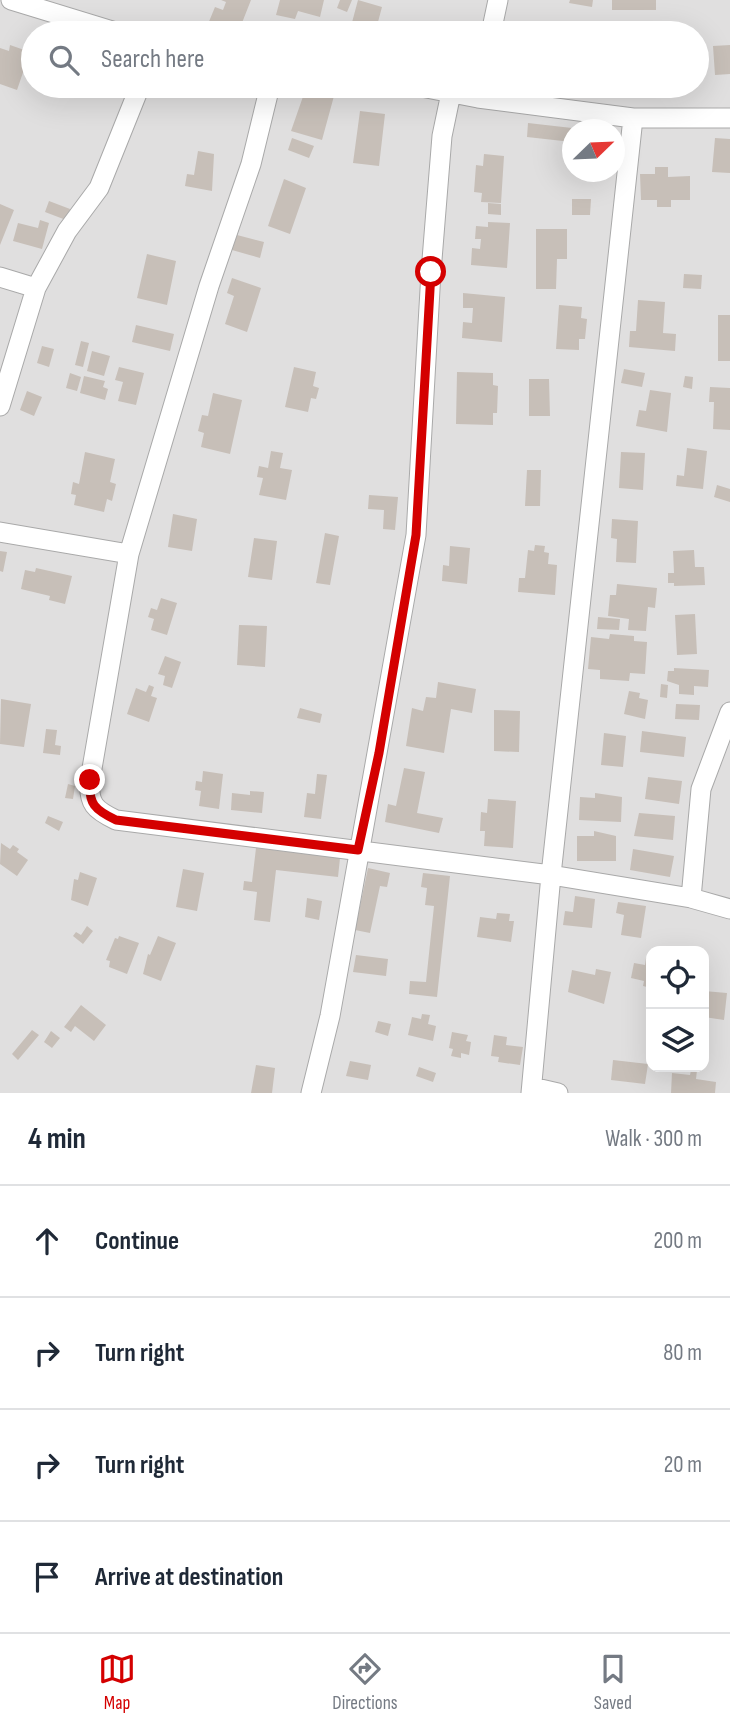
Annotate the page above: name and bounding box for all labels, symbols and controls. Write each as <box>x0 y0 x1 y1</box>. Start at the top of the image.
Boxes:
search box <box>21 21 709 98</box>
icon: search <box>45 41 83 79</box>
text: Search here <box>101 44 204 75</box>
north arrow <box>562 119 625 182</box>
route start <box>415 256 446 287</box>
route end <box>74 764 105 795</box>
map controls <box>646 946 709 1072</box>
button: locate <box>646 946 709 1009</box>
button: layers <box>646 1009 709 1072</box>
text: 4 min <box>28 1121 86 1157</box>
text: Walk · 300 m <box>605 1125 702 1153</box>
icon: ahead <box>28 1222 66 1260</box>
text: Continue <box>95 1226 179 1257</box>
text: 200 m <box>654 1227 702 1255</box>
icon: right <box>28 1334 66 1372</box>
text: Turn right <box>95 1338 184 1369</box>
text: 80 m <box>663 1339 702 1367</box>
icon: right <box>28 1446 66 1484</box>
text: Turn right <box>95 1450 184 1481</box>
text: 20 m <box>664 1451 702 1479</box>
icon: arrive <box>28 1558 66 1596</box>
text: Arrive at destination <box>95 1562 283 1593</box>
tab: Map <box>98 1650 136 1715</box>
tab: Directions <box>332 1650 398 1715</box>
tab: Saved <box>594 1650 632 1715</box>

